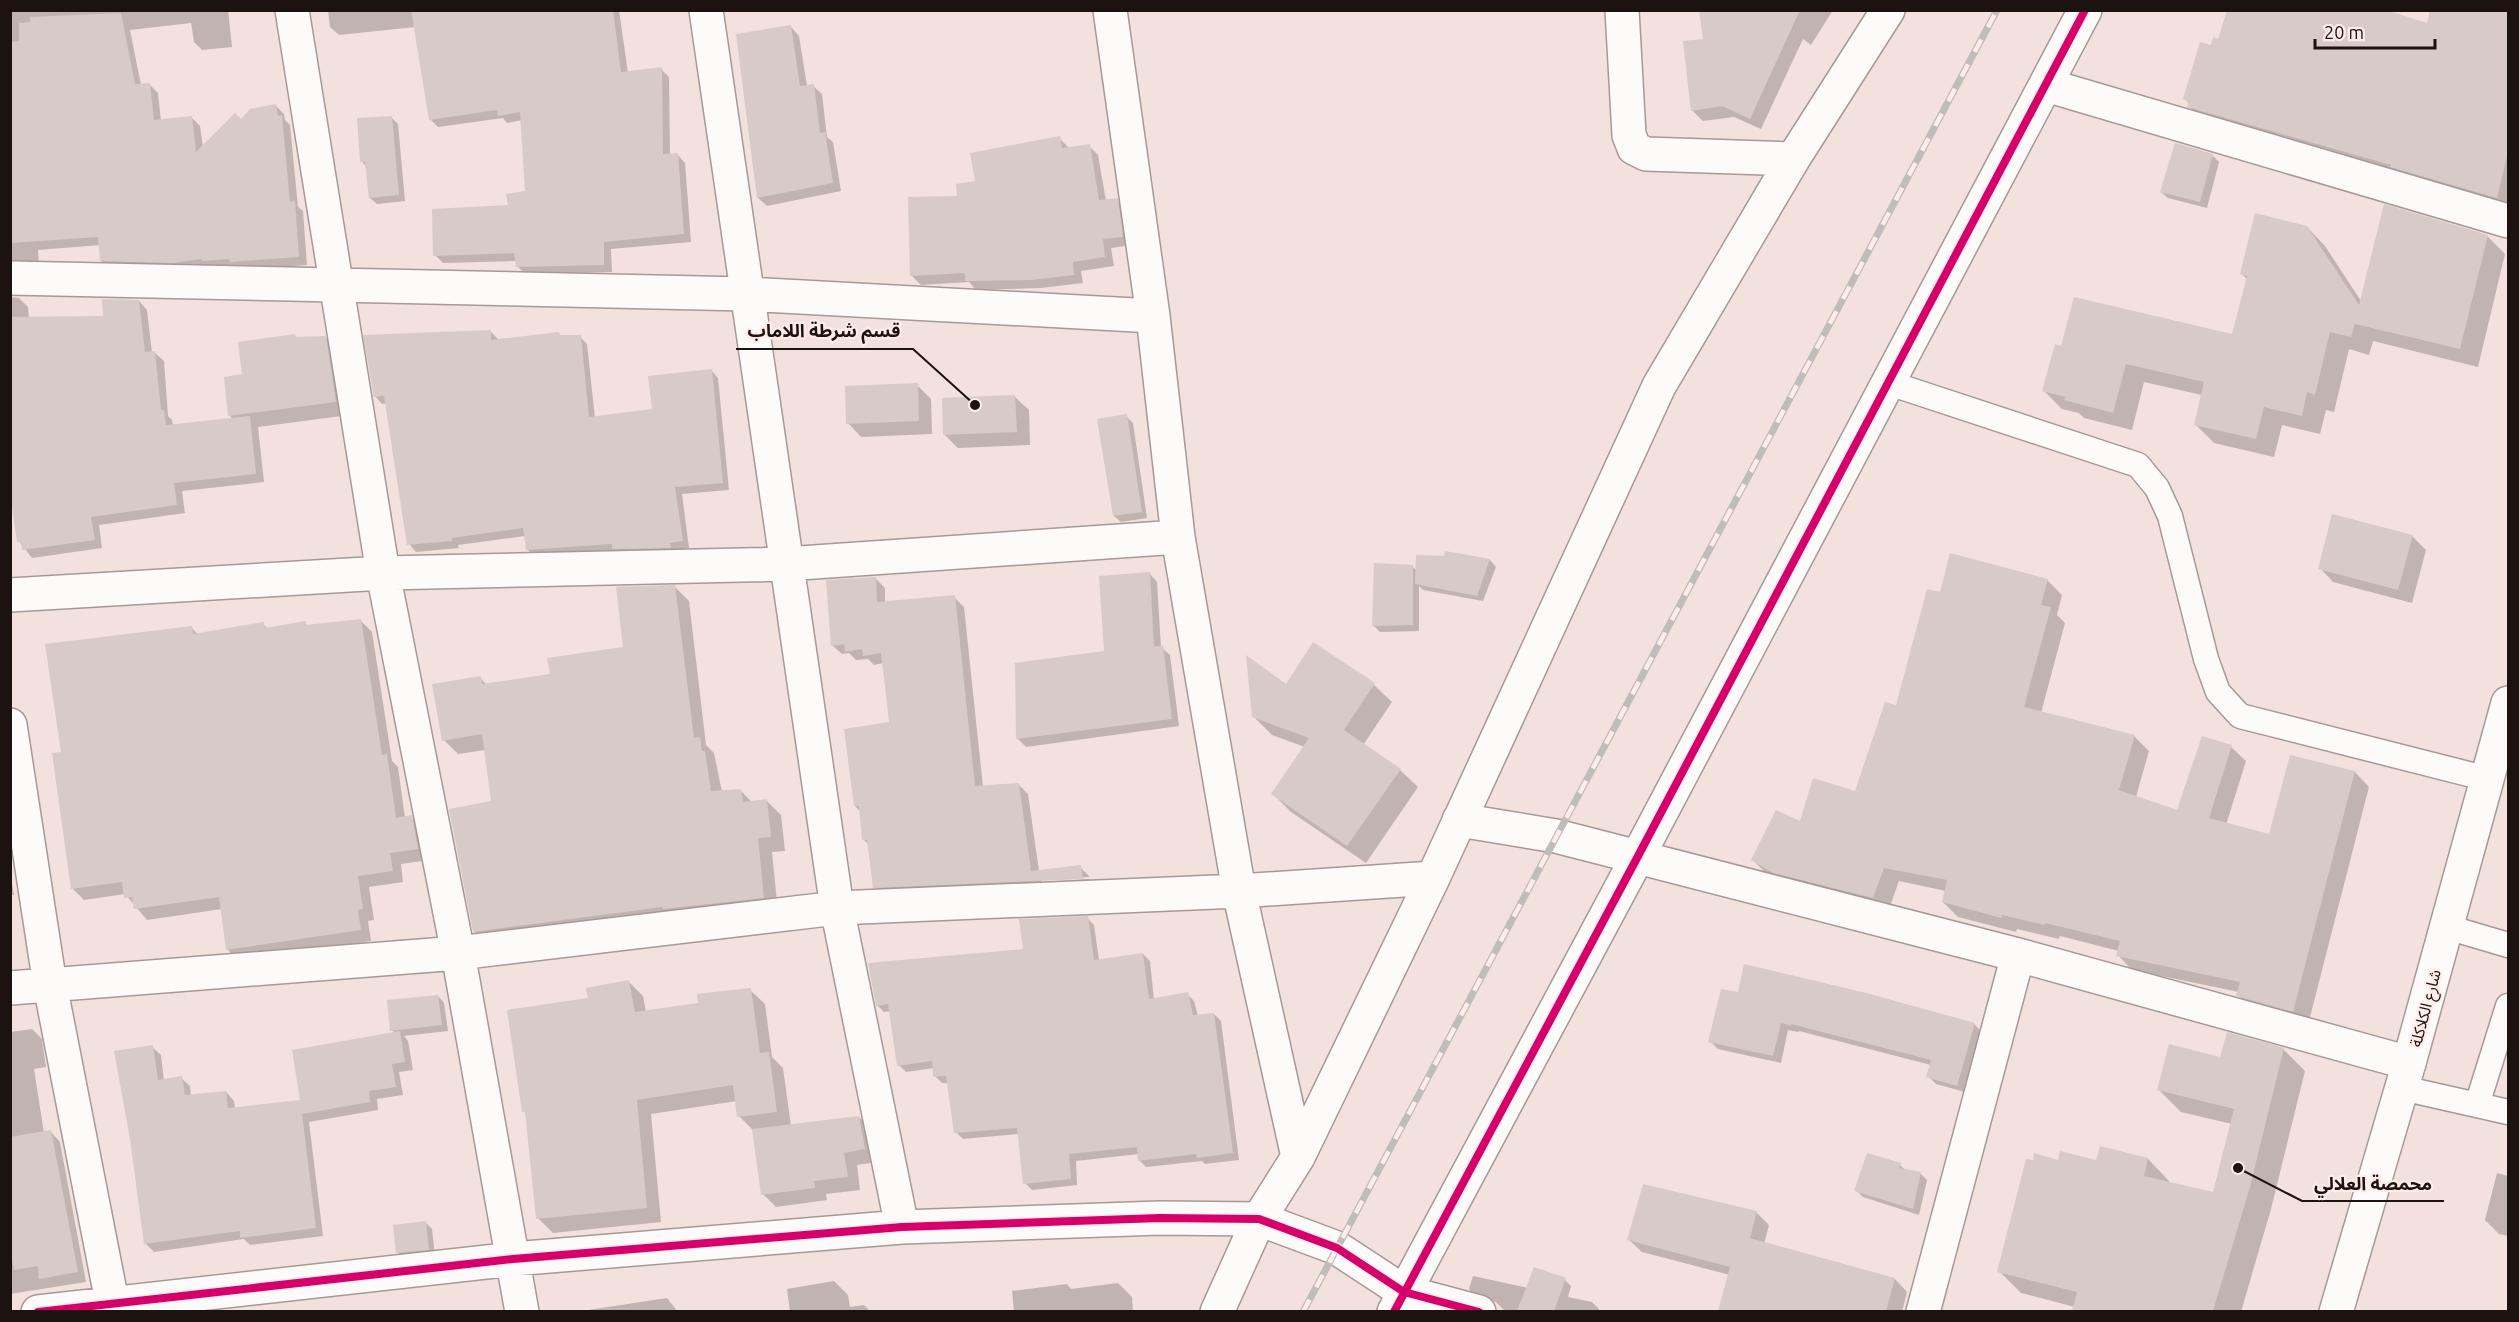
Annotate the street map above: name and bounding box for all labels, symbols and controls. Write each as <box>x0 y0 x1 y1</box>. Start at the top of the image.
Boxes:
scale bar <box>2315 12 2435 50</box>
text: 20 m <box>2324 22 2364 42</box>
callout: قسم شرطة اللاماب <box>736 313 913 349</box>
text: قسم شرطة اللاماب <box>748 320 900 344</box>
street label: شارع الكلاكلة <box>2406 967 2448 1050</box>
callout: محمصة العلالي <box>2302 1165 2444 1201</box>
text: محمصة العلالي <box>2314 1173 2432 1198</box>

